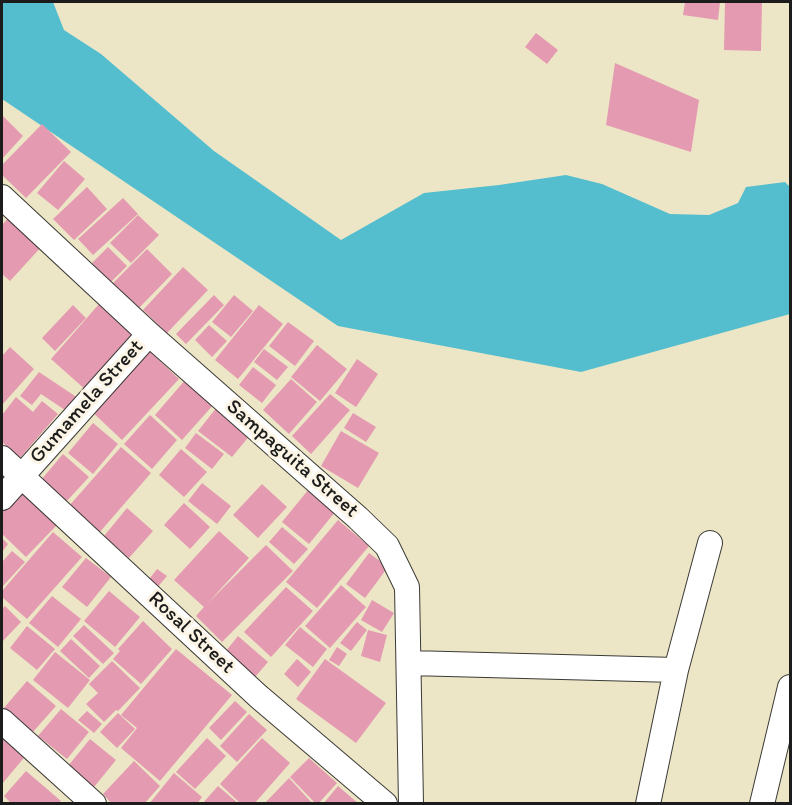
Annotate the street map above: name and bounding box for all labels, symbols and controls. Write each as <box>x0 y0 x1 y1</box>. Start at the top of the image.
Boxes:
street label: Gumamela Street <box>25 335 149 469</box>
street label: Sampaguita Street <box>221 395 363 523</box>
street label: Rosal Street <box>142 587 240 679</box>

